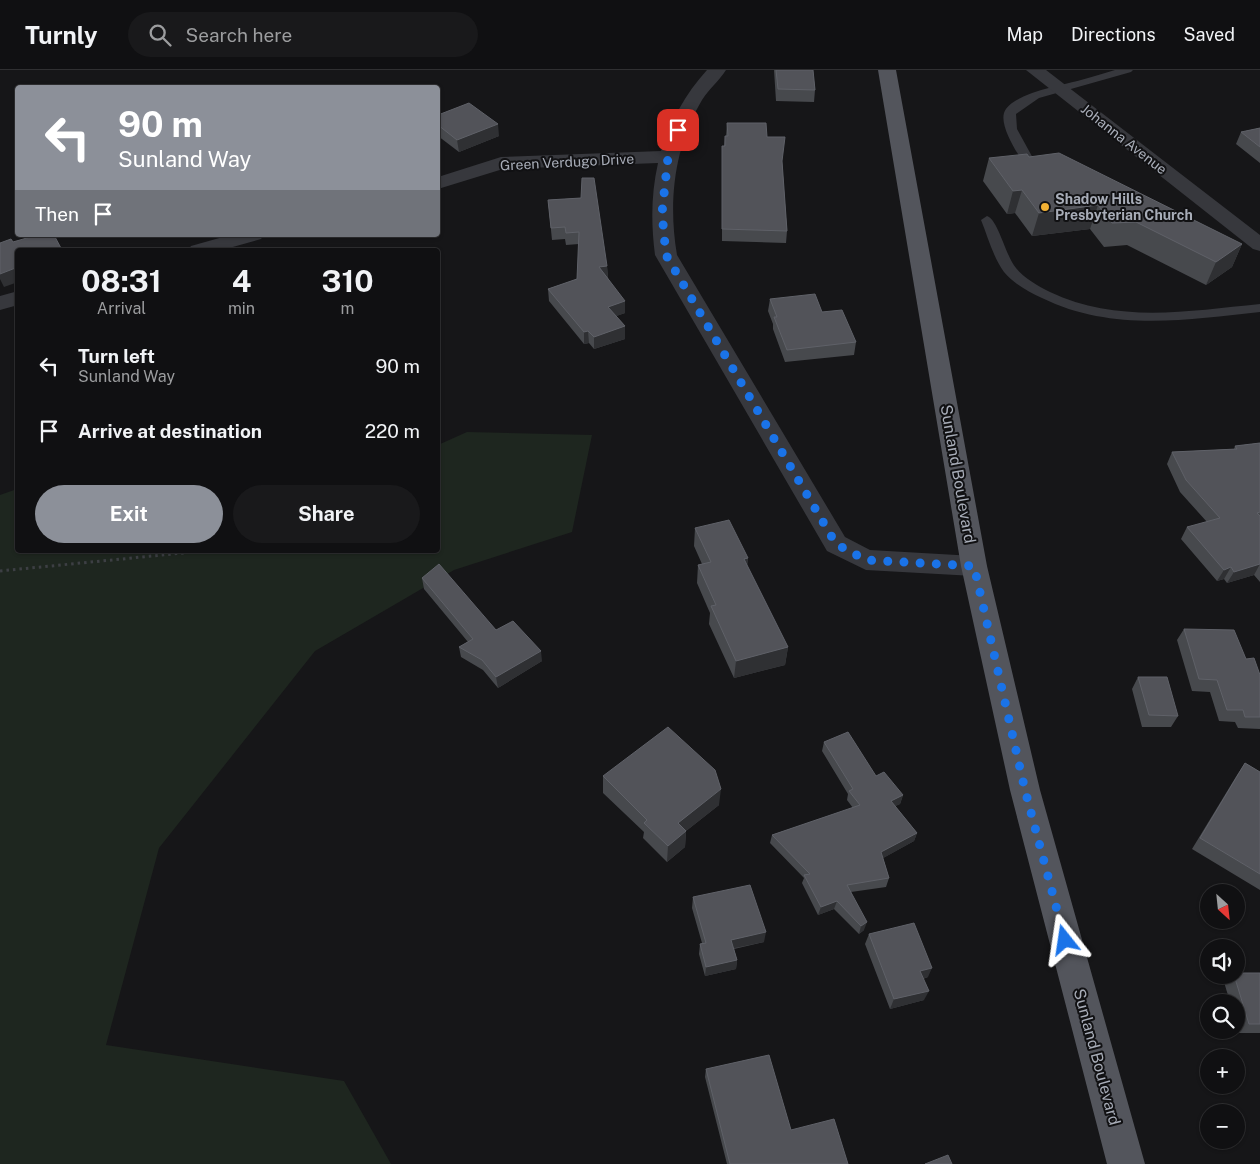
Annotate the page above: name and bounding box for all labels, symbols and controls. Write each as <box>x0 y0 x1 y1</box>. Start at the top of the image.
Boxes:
search box <box>128 12 478 57</box>
text: Turnly <box>25 21 98 49</box>
icon: search <box>146 21 174 49</box>
text: Search here <box>186 24 292 46</box>
text: Map <box>1006 24 1043 45</box>
text: Directions <box>1071 24 1156 45</box>
text: Saved <box>1184 24 1235 45</box>
street label: Johanna Avenue <box>1078 101 1170 178</box>
text: 90 m <box>118 104 203 145</box>
icon: left <box>35 105 100 170</box>
pin <box>657 109 699 151</box>
icon: arrive <box>664 116 692 144</box>
text: Sunland Way <box>118 146 251 172</box>
street label: Green Verdugo Drive <box>499 150 635 174</box>
place label: Shadow Hills Presbyterian Church <box>1055 191 1193 223</box>
icon: arrive <box>89 200 117 228</box>
marker: Shadow Hills Presbyterian Church <box>1039 201 1051 213</box>
text: Then <box>35 203 79 225</box>
text: 08:31 <box>81 263 162 299</box>
text: 4 <box>232 263 251 299</box>
text: 310 <box>321 263 374 299</box>
text: Arrival <box>97 299 146 318</box>
text: min <box>228 299 255 318</box>
text: m <box>341 299 354 318</box>
text: Turn left <box>78 345 155 367</box>
icon: left <box>35 352 63 380</box>
text: 90 m <box>376 355 420 377</box>
text: Sunland Way <box>78 367 175 386</box>
street label: Sunland Boulevard <box>936 403 980 545</box>
icon: arrive <box>35 417 63 445</box>
text: Arrive at destination <box>78 420 262 442</box>
text: 220 m <box>365 420 420 442</box>
button: Exit <box>35 485 223 543</box>
button: Share <box>233 485 420 543</box>
north arrow <box>1200 884 1245 929</box>
map controls <box>1200 884 1245 1149</box>
position arrow <box>1038 913 1090 965</box>
button: sound <box>1200 939 1245 984</box>
street label: Sunland Boulevard <box>1070 987 1124 1127</box>
button: search <box>1200 994 1245 1039</box>
button: + <box>1200 1049 1245 1094</box>
button: − <box>1200 1104 1245 1149</box>

